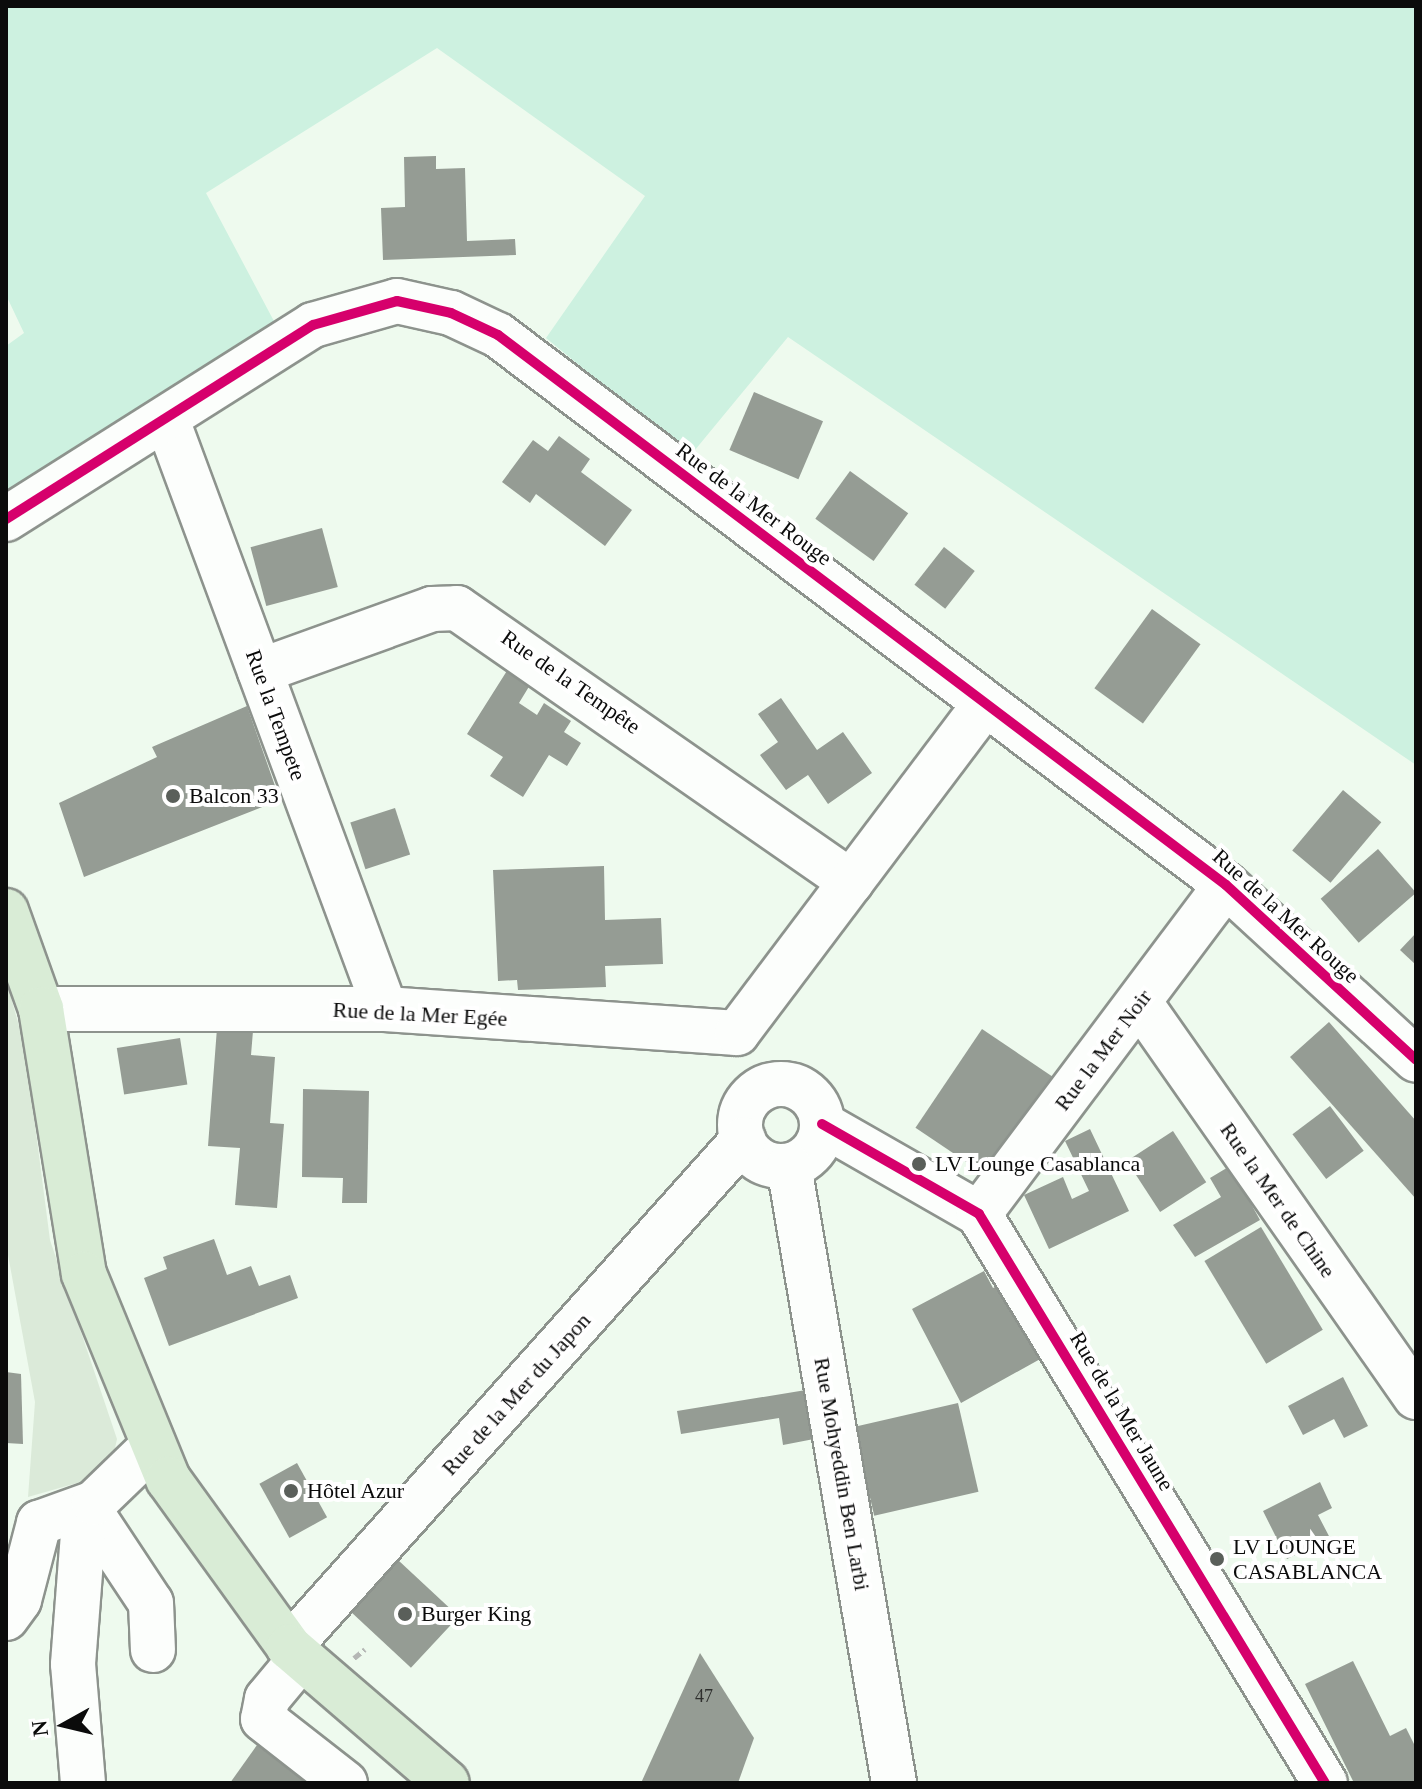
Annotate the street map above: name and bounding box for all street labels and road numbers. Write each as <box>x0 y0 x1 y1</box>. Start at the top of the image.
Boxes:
street label: Rue de la Mer Rouge <box>671 437 837 571</box>
street label: Rue de la Tempête <box>496 624 646 740</box>
street label: Rue la Tempete <box>240 646 312 784</box>
street label: Rue de la Mer Rouge <box>1207 843 1365 989</box>
street label: Rue la Mer Noir <box>1049 984 1157 1116</box>
street label: Rue de la Mer Egée <box>332 996 508 1032</box>
street label: Rue la Mer de Chine <box>1215 1117 1341 1283</box>
street label: Rue de la Mer du Japon <box>436 1307 596 1481</box>
street label: Rue de la Mer Jaune <box>1064 1327 1180 1495</box>
street label: Rue Mohyeddin Ben Larbi <box>808 1355 876 1593</box>

